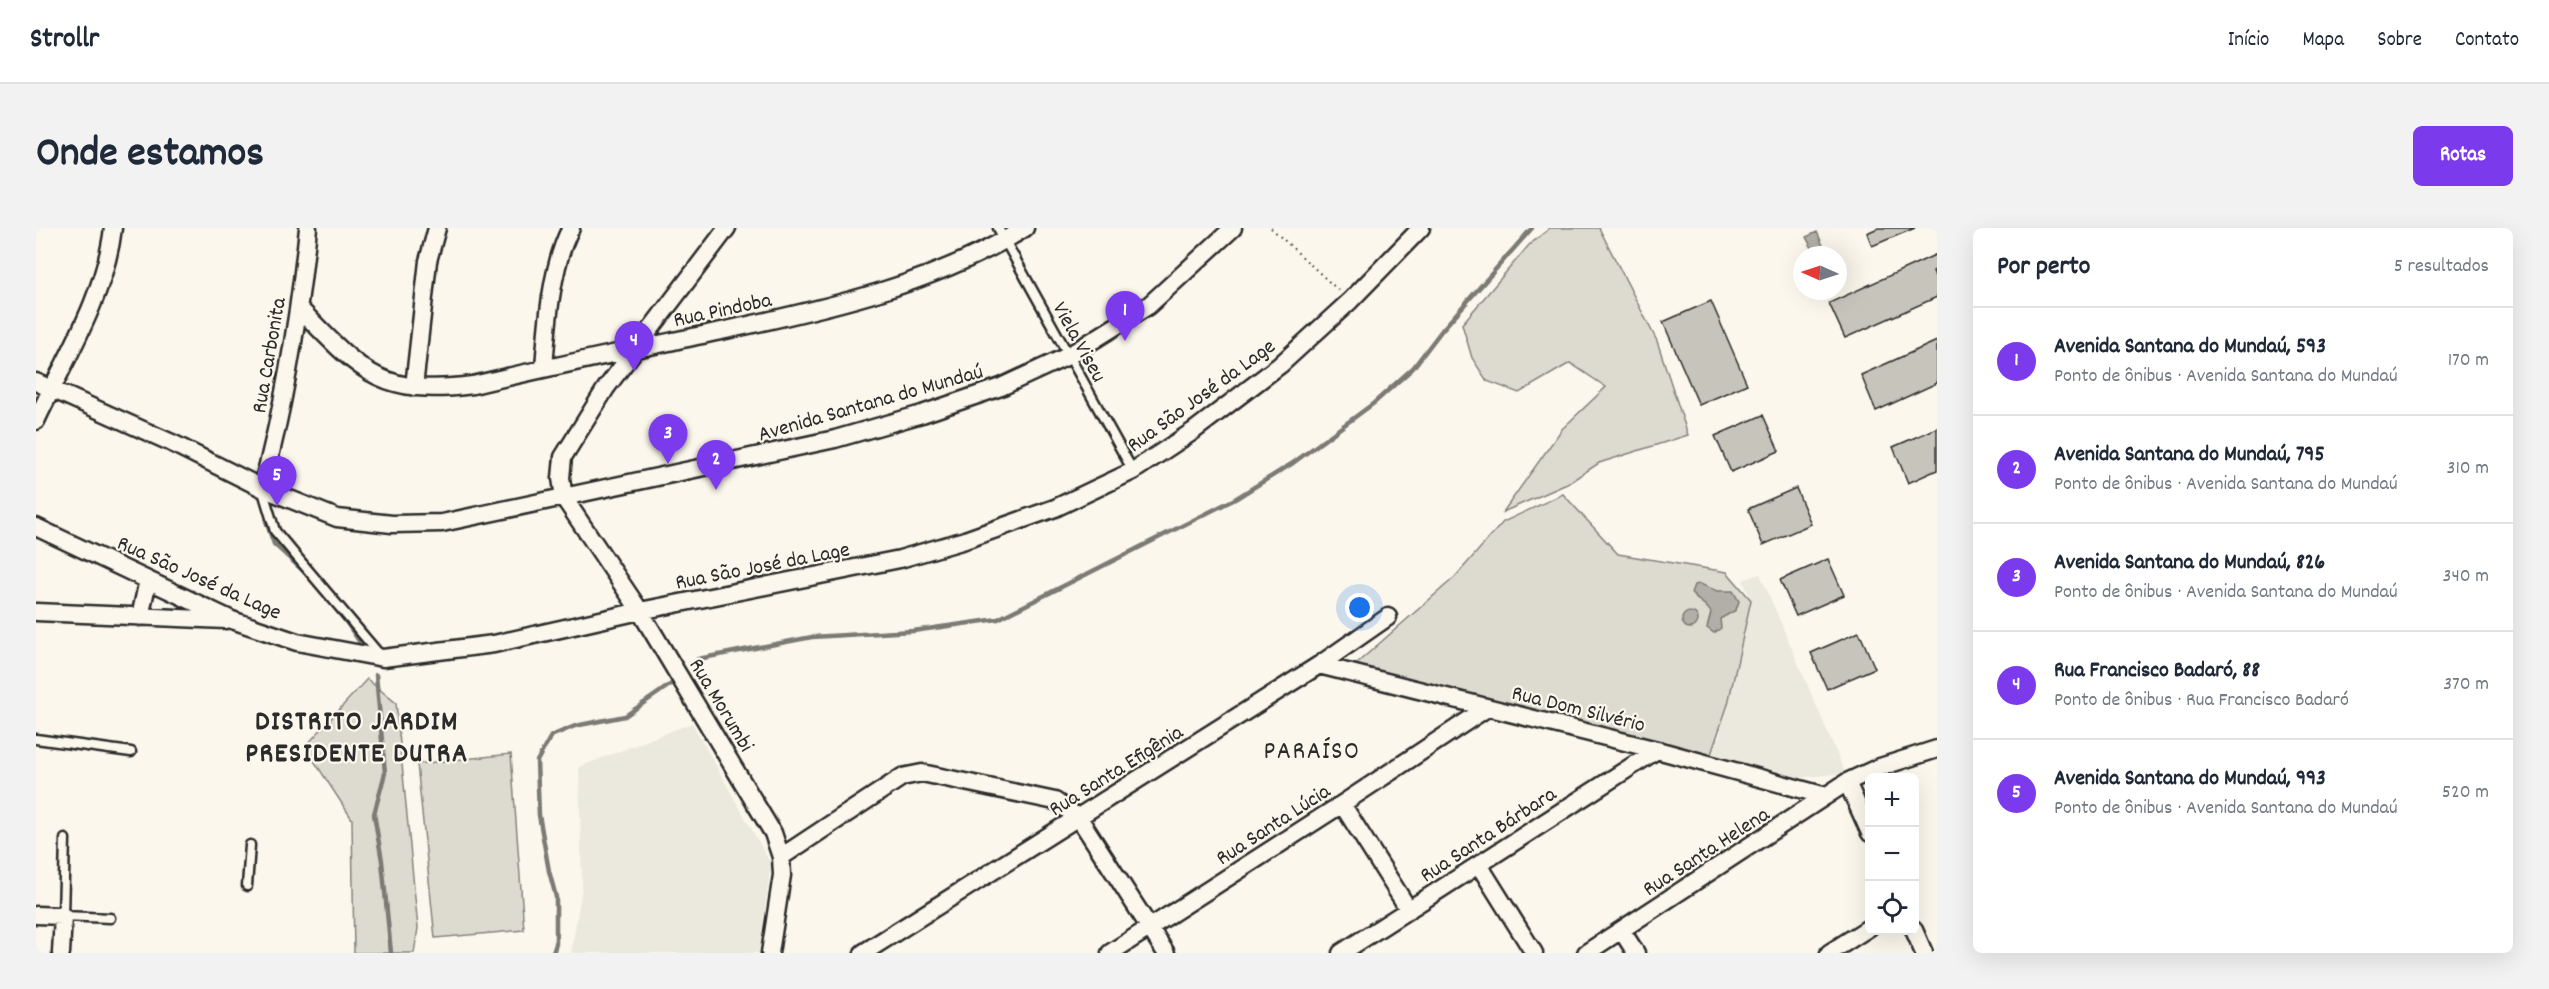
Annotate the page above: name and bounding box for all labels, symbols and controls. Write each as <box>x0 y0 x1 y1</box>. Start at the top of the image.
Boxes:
text: Strollr <box>30 21 99 61</box>
text: Início <box>2228 26 2269 56</box>
text: Mapa <box>2302 26 2344 56</box>
text: Sobre <box>2377 26 2422 56</box>
text: Contato <box>2455 26 2519 56</box>
text: Onde estamos <box>36 126 264 186</box>
button: Rotas <box>2413 126 2513 186</box>
north arrow <box>1793 246 1847 300</box>
text: Por perto <box>1997 249 2090 286</box>
text: 5 resultados <box>2394 253 2489 281</box>
street label: Rua Pindoba <box>671 286 775 337</box>
pin: 1 <box>1106 291 1144 341</box>
street label: Rua Carbonita <box>245 295 296 416</box>
street label: Viela Viseu <box>1043 297 1113 389</box>
pin: 4 <box>614 322 654 371</box>
street label: Rua São José da Lage <box>1121 332 1283 461</box>
text: Avenida Santana do Mundaú, 593 <box>2054 332 2326 363</box>
text: 1 <box>2014 347 2019 375</box>
text: 170 m <box>2448 347 2489 375</box>
street label: Avenida Santana do Mundaú <box>755 357 987 451</box>
text: Ponto de ônibus · Avenida Santana do Mundaú <box>2054 363 2398 391</box>
pin: 3 <box>648 414 688 464</box>
pin: 2 <box>696 440 736 490</box>
text: Avenida Santana do Mundaú, 795 <box>2054 440 2325 471</box>
text: 2 <box>2012 455 2021 483</box>
text: 310 m <box>2447 455 2489 483</box>
pin: 5 <box>258 456 296 506</box>
text: Ponto de ônibus · Avenida Santana do Mundaú <box>2054 471 2398 499</box>
street label: Rua São José da Lage <box>111 529 286 629</box>
street label: Rua São José da Lage <box>673 535 852 600</box>
text: Avenida Santana do Mundaú, 826 <box>2054 548 2325 579</box>
text: 3 <box>2012 563 2021 591</box>
text: 340 m <box>2443 563 2489 591</box>
text: Ponto de ônibus · Avenida Santana do Mundaú <box>2054 579 2398 607</box>
your location <box>1345 593 1374 622</box>
street label: Rua Morumbi <box>680 653 760 759</box>
text: Rua Francisco Badaró, 88 <box>2054 656 2260 687</box>
text: 4 <box>2012 671 2021 699</box>
text: 370 m <box>2443 671 2489 699</box>
street label: Rua Dom Silvério <box>1508 679 1648 742</box>
text: Ponto de ônibus · Rua Francisco Badaró <box>2054 687 2349 715</box>
district label: DISTRITO JARDIM PRESIDENTE DUTRA <box>245 704 469 776</box>
street label: Rua Santa Efigênia <box>1044 718 1191 826</box>
district label: PARAÍSO <box>1263 734 1361 771</box>
text: Avenida Santana do Mundaú, 993 <box>2054 764 2326 795</box>
map controls <box>1865 773 1919 935</box>
button: + <box>1865 773 1919 827</box>
street label: Rua Santa Lúcia <box>1211 777 1338 875</box>
text: 5 <box>2012 779 2021 807</box>
text: 520 m <box>2442 779 2489 807</box>
street label: Rua Santa Bárbara <box>1415 780 1564 892</box>
text: Ponto de ônibus · Avenida Santana do Mundaú <box>2054 795 2398 823</box>
street label: Rua Santa Helena <box>1637 800 1777 906</box>
button: − <box>1865 827 1919 881</box>
button: locate <box>1865 881 1919 935</box>

